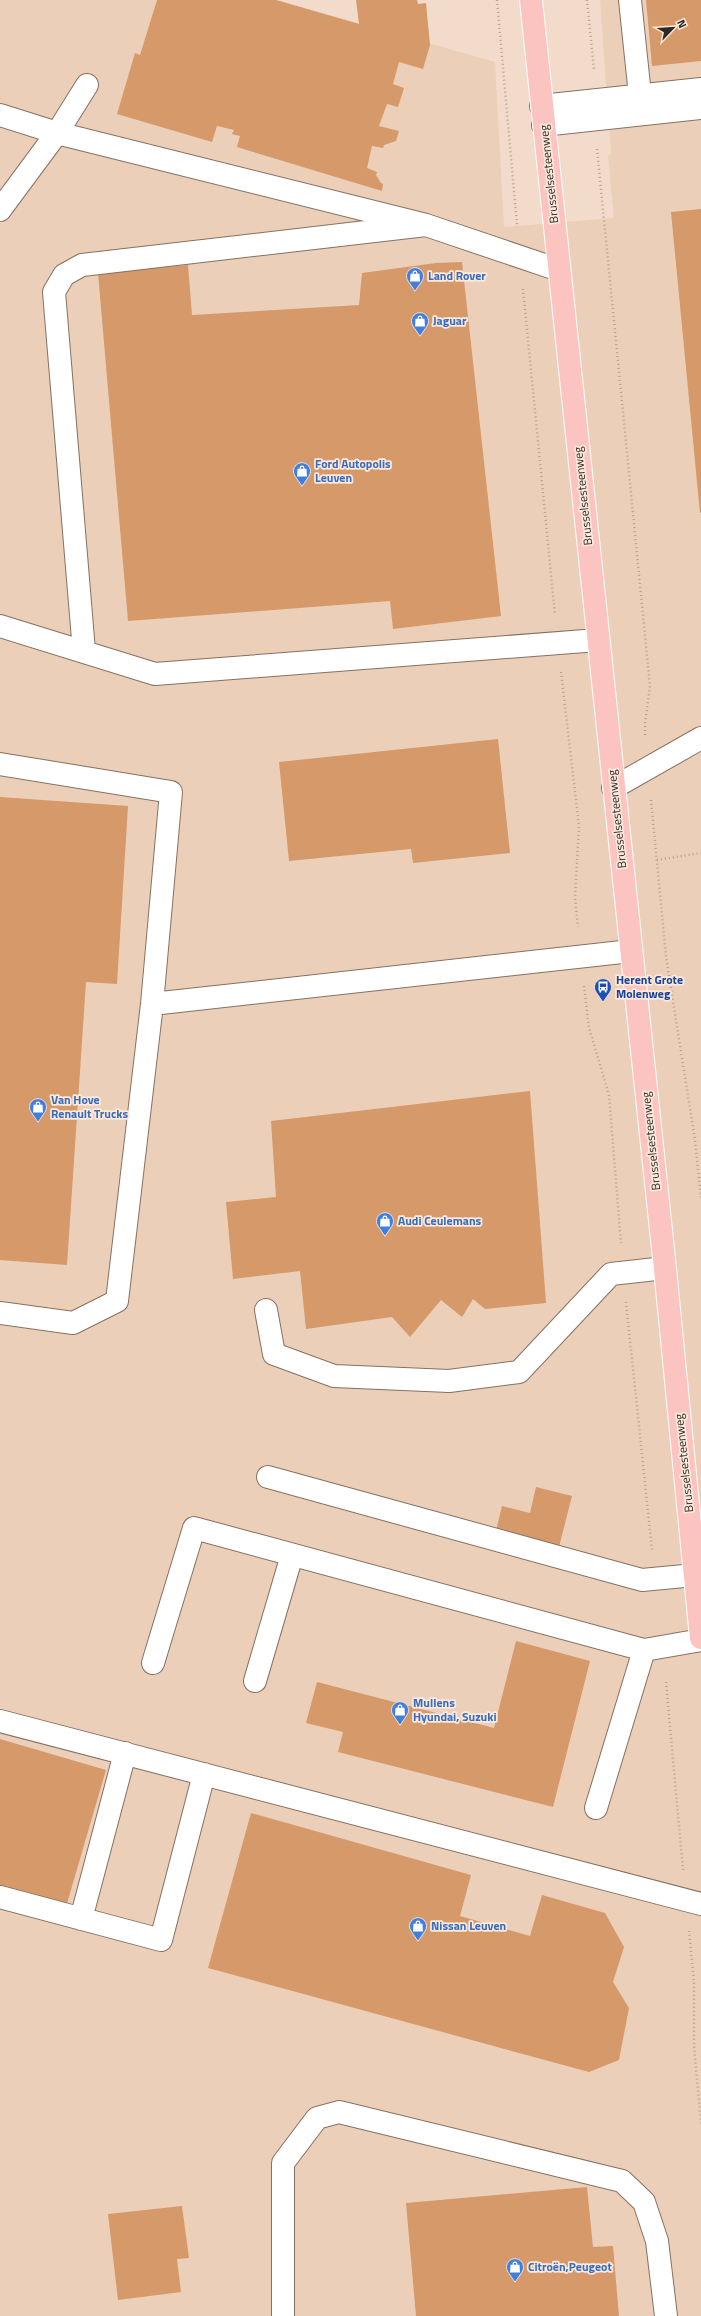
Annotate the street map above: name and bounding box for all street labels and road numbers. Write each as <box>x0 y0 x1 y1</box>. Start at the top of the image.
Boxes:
street label: Brusselsesteenweg <box>534 124 563 224</box>
street label: Brusselsesteenweg <box>568 446 597 546</box>
street label: Brusselsesteenweg <box>602 769 631 869</box>
street label: Brusselsesteenweg <box>636 1091 665 1191</box>
street label: Brusselsesteenweg <box>669 1413 698 1513</box>

